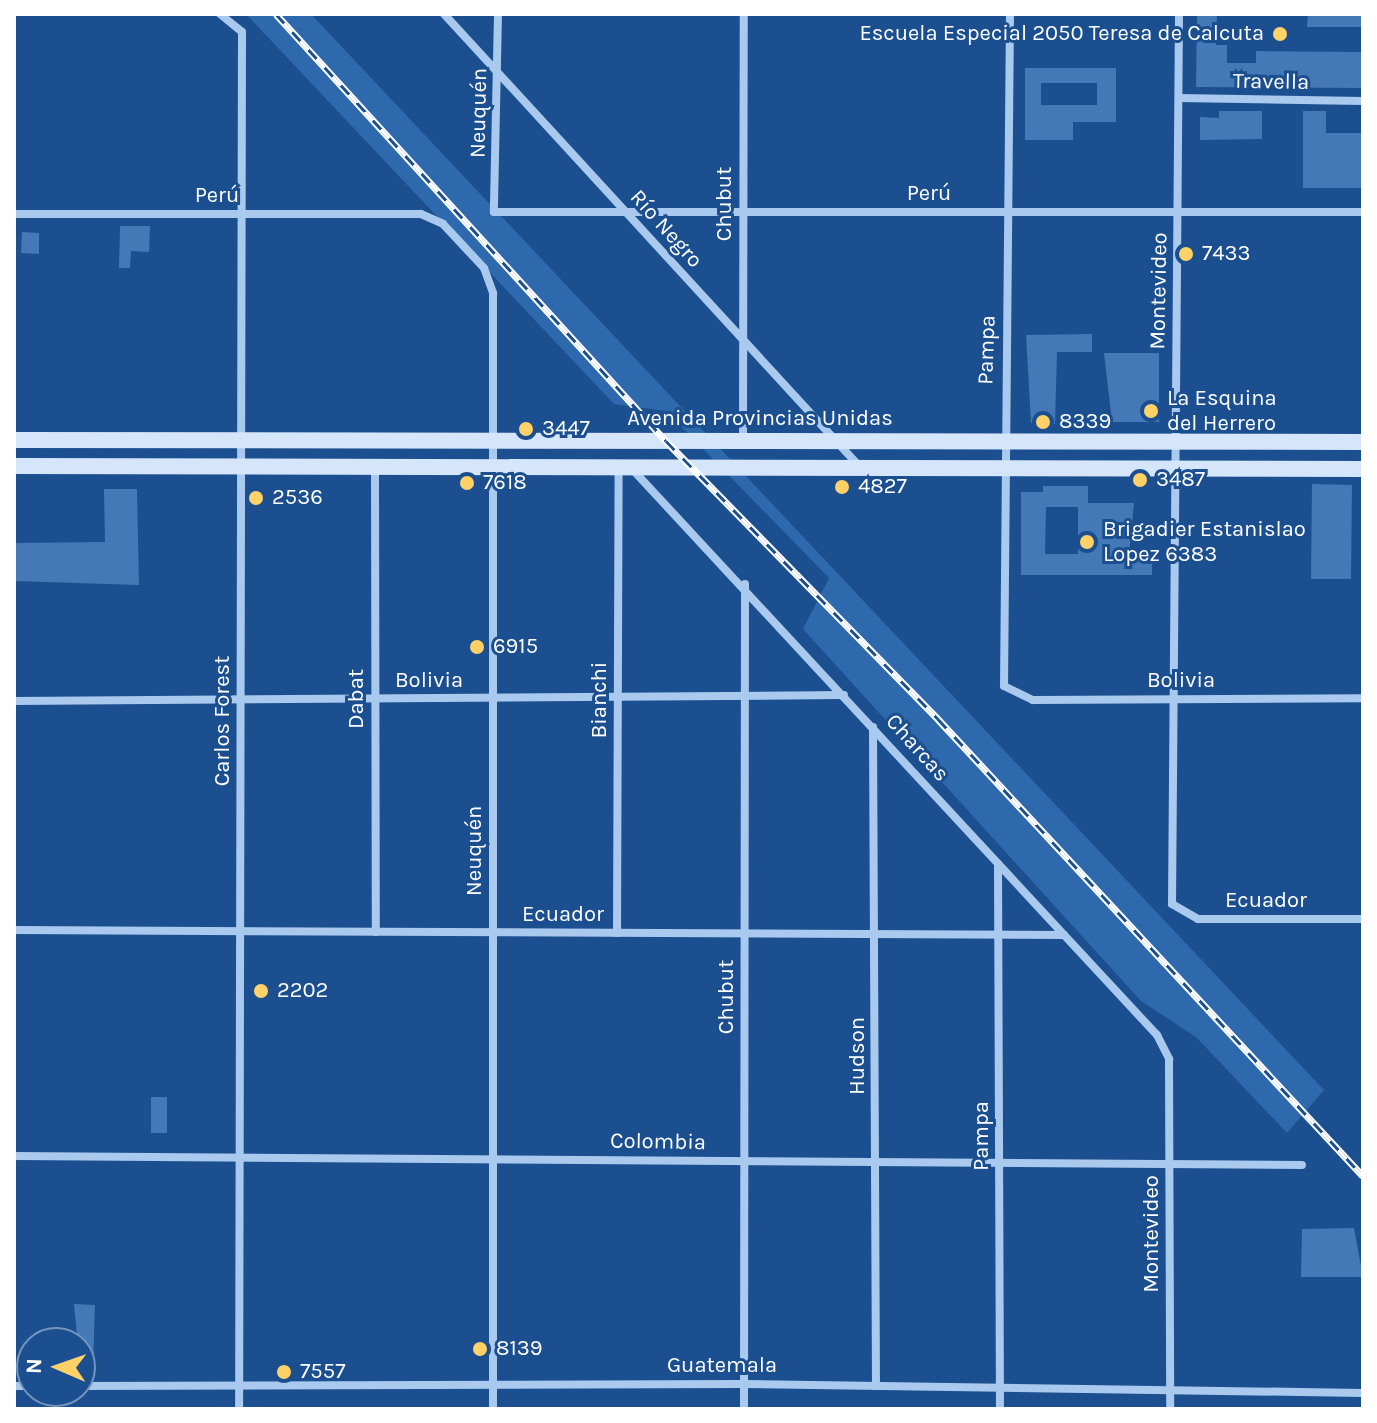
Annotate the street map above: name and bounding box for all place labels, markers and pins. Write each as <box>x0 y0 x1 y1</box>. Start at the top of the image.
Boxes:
place label: Escuela Especial 2050 Teresa de Calcuta <box>859 21 1264 47</box>
marker: Escuela Especial 2050 Teresa de Calcuta <box>1271 25 1289 43</box>
place label: 7433 <box>1202 241 1251 267</box>
marker: 7433 <box>1177 245 1195 263</box>
place label: La Esquina del Herrero <box>1167 385 1277 436</box>
marker: La Esquina del Herrero <box>1142 402 1160 420</box>
place label: 8339 <box>1059 409 1111 435</box>
marker: 8339 <box>1034 413 1052 431</box>
place label: 3447 <box>542 416 590 442</box>
marker: 3447 <box>517 420 535 438</box>
place label: 3487 <box>1156 467 1205 493</box>
place label: 7618 <box>483 470 527 496</box>
marker: 3487 <box>1131 471 1149 489</box>
marker: 7618 <box>458 474 476 492</box>
place label: 4827 <box>858 474 907 500</box>
marker: 4827 <box>833 478 851 496</box>
place label: 2536 <box>272 485 323 511</box>
marker: 2536 <box>247 489 265 507</box>
place label: Brigadier Estanislao Lopez 6383 <box>1103 516 1306 568</box>
marker: Brigadier Estanislao Lopez 6383 <box>1078 533 1096 551</box>
place label: 6915 <box>493 634 538 660</box>
marker: 6915 <box>468 638 486 656</box>
place label: 2202 <box>277 978 328 1004</box>
marker: 2202 <box>252 982 270 1000</box>
place label: 8139 <box>496 1336 543 1362</box>
marker: 8139 <box>471 1340 489 1358</box>
place label: 7557 <box>300 1359 345 1385</box>
marker: 7557 <box>275 1363 293 1381</box>

